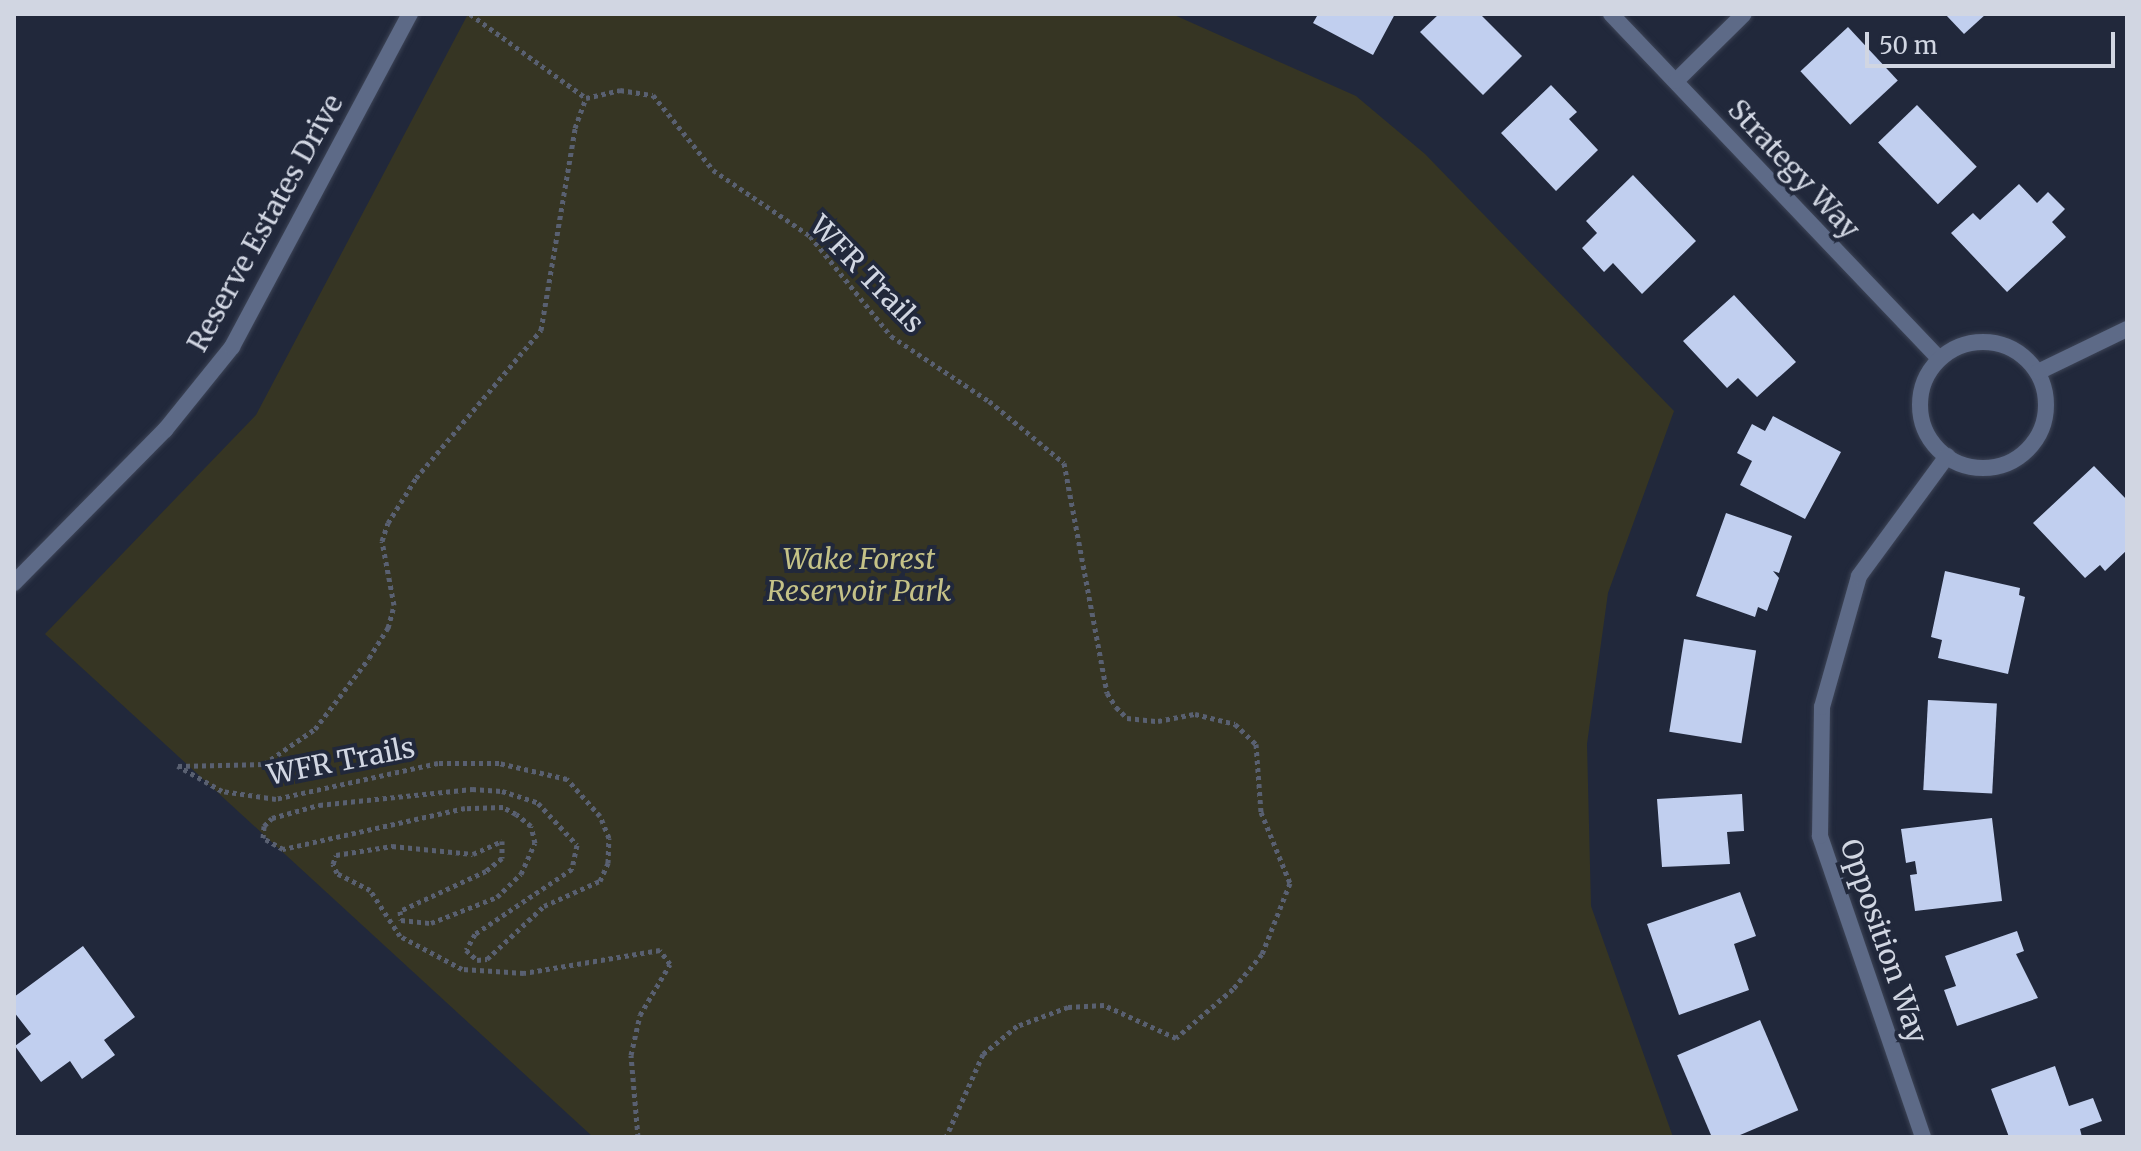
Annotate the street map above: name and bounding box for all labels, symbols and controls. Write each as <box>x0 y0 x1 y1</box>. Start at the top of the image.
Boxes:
scale bar <box>1869 16 2119 66</box>
text: 50 m <box>1879 30 1938 61</box>
street label: Reserve Estates Drive <box>180 89 350 357</box>
street label: Strategy Way <box>1721 93 1867 245</box>
street label: WFR Trails <box>803 208 931 340</box>
park label: Wake Forest Reservoir Park <box>767 542 951 608</box>
street label: WFR Trails <box>264 730 418 792</box>
street label: Opposition Way <box>1833 835 1935 1047</box>

